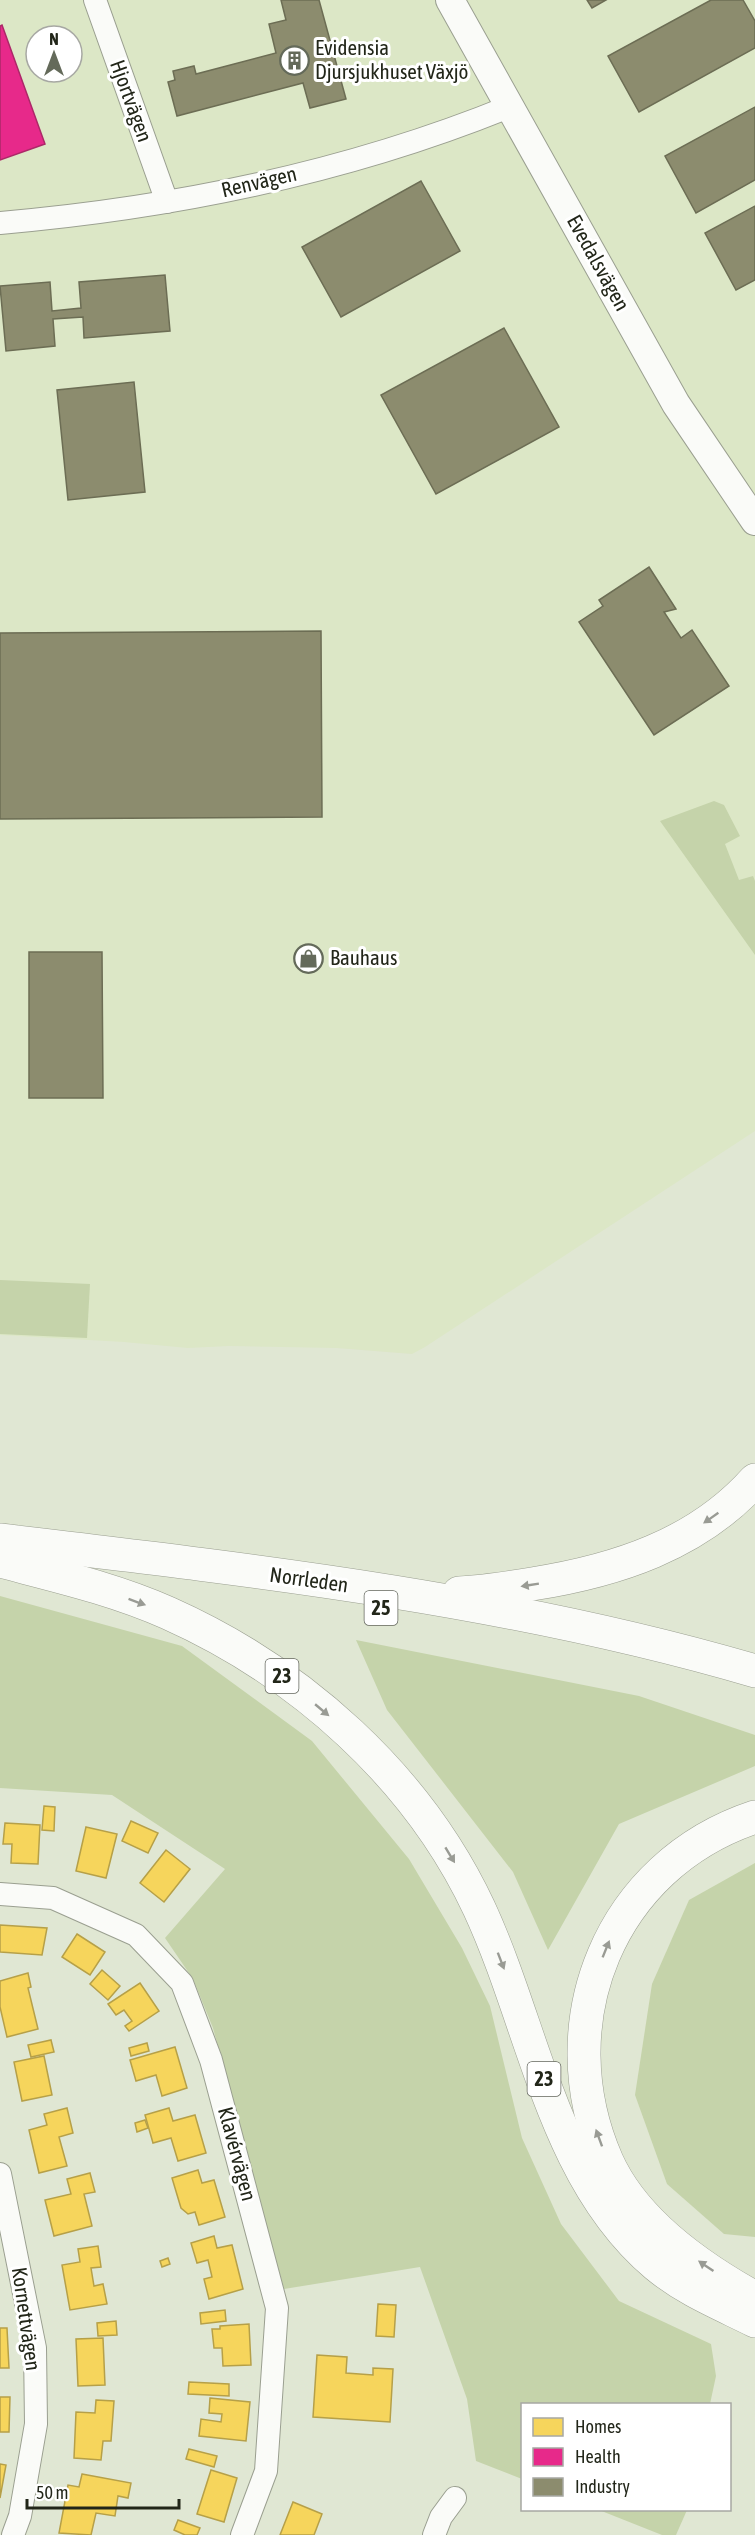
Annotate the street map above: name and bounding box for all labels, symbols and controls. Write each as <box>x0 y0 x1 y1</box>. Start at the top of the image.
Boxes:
north arrow <box>24 24 84 84</box>
text: N <box>49 30 59 48</box>
place label: Evidensia Djursjukhuset Växjö <box>315 35 468 83</box>
building icon: Evidensia Djursjukhuset Växjö <box>278 44 310 76</box>
street label: Hjortvägen <box>106 56 158 145</box>
street label: Renvägen <box>219 161 299 201</box>
street label: Evedalsvägen <box>563 210 635 315</box>
shop icon: Bauhaus <box>293 942 325 974</box>
place label: Bauhaus <box>330 945 397 969</box>
one-way arrow <box>703 1512 719 1523</box>
street label: Norrleden <box>268 1562 350 1596</box>
one-way arrow <box>520 1580 539 1589</box>
road number: 25 <box>364 1591 398 1625</box>
one-way arrow <box>128 1597 146 1607</box>
road number: 23 <box>266 1659 298 1693</box>
one-way arrow <box>314 1703 330 1716</box>
one-way arrow <box>445 1847 455 1864</box>
one-way arrow <box>601 1939 611 1957</box>
one-way arrow <box>497 1952 506 1970</box>
road number: 23 <box>528 2062 560 2096</box>
street label: Klavérvägen <box>214 2104 262 2203</box>
one-way arrow <box>594 2129 604 2147</box>
one-way arrow <box>697 2261 714 2272</box>
street label: Kornettvägen <box>8 2266 46 2372</box>
legend <box>521 2403 731 2511</box>
text: Homes <box>575 2416 621 2437</box>
text: Health <box>575 2446 621 2467</box>
scale bar <box>27 2472 178 2510</box>
text: Industry <box>575 2476 630 2497</box>
text: 50 m <box>36 2482 68 2503</box>

